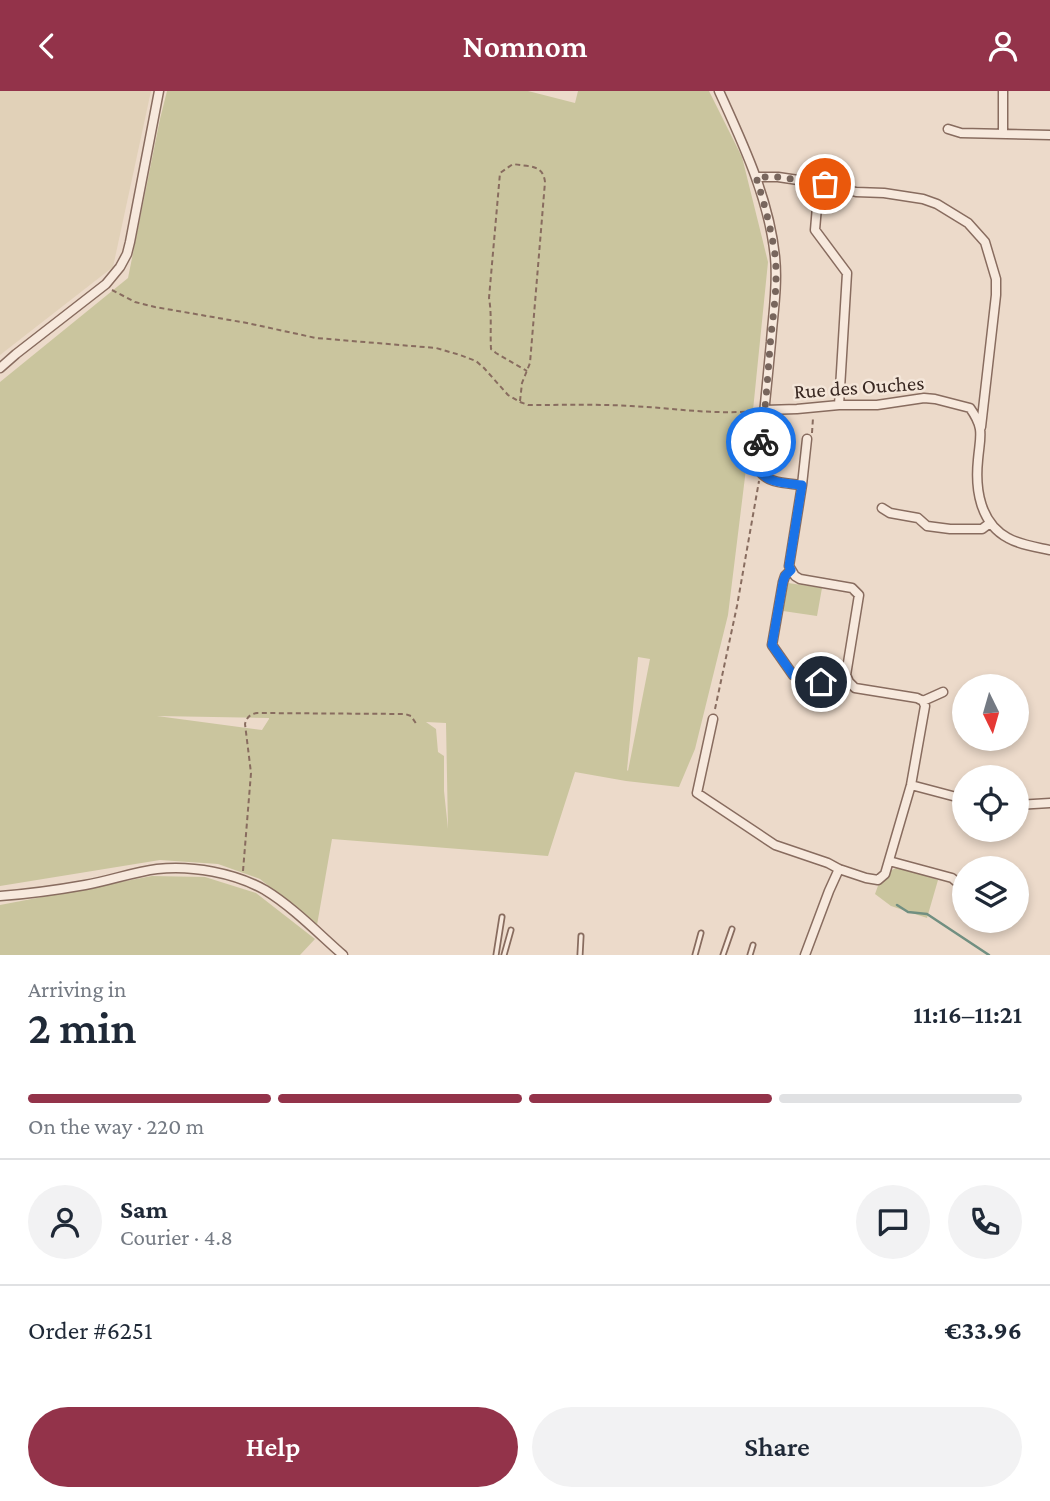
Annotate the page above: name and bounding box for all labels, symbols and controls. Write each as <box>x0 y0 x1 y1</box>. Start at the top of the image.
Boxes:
icon: back <box>28 27 66 65</box>
icon: person <box>984 27 1022 65</box>
text: Nomnom <box>462 28 588 64</box>
pin <box>795 154 855 214</box>
icon: bag <box>806 165 844 203</box>
street label: Rue des Ouches <box>793 370 925 404</box>
courier <box>726 407 796 477</box>
icon: bike <box>742 423 780 461</box>
pin <box>791 652 851 712</box>
icon: home <box>802 663 840 701</box>
north arrow <box>952 674 1029 751</box>
map controls <box>952 674 1029 933</box>
button: locate <box>952 765 1029 842</box>
button: layers <box>952 856 1029 933</box>
text: Arriving in <box>28 976 126 1002</box>
text: 11:16–11:21 <box>913 1000 1022 1029</box>
text: 2 min <box>28 1002 136 1053</box>
text: On the way · 220 m <box>28 1113 204 1139</box>
button: person <box>28 1185 102 1259</box>
button: chat <box>856 1185 930 1259</box>
button: phone <box>948 1185 1022 1259</box>
text: Sam <box>120 1195 168 1224</box>
text: Courier · 4.8 <box>120 1224 233 1250</box>
text: Order #6251 <box>28 1316 153 1345</box>
text: €33.96 <box>944 1316 1022 1345</box>
button: Help <box>28 1407 518 1487</box>
button: Share <box>532 1407 1022 1487</box>

